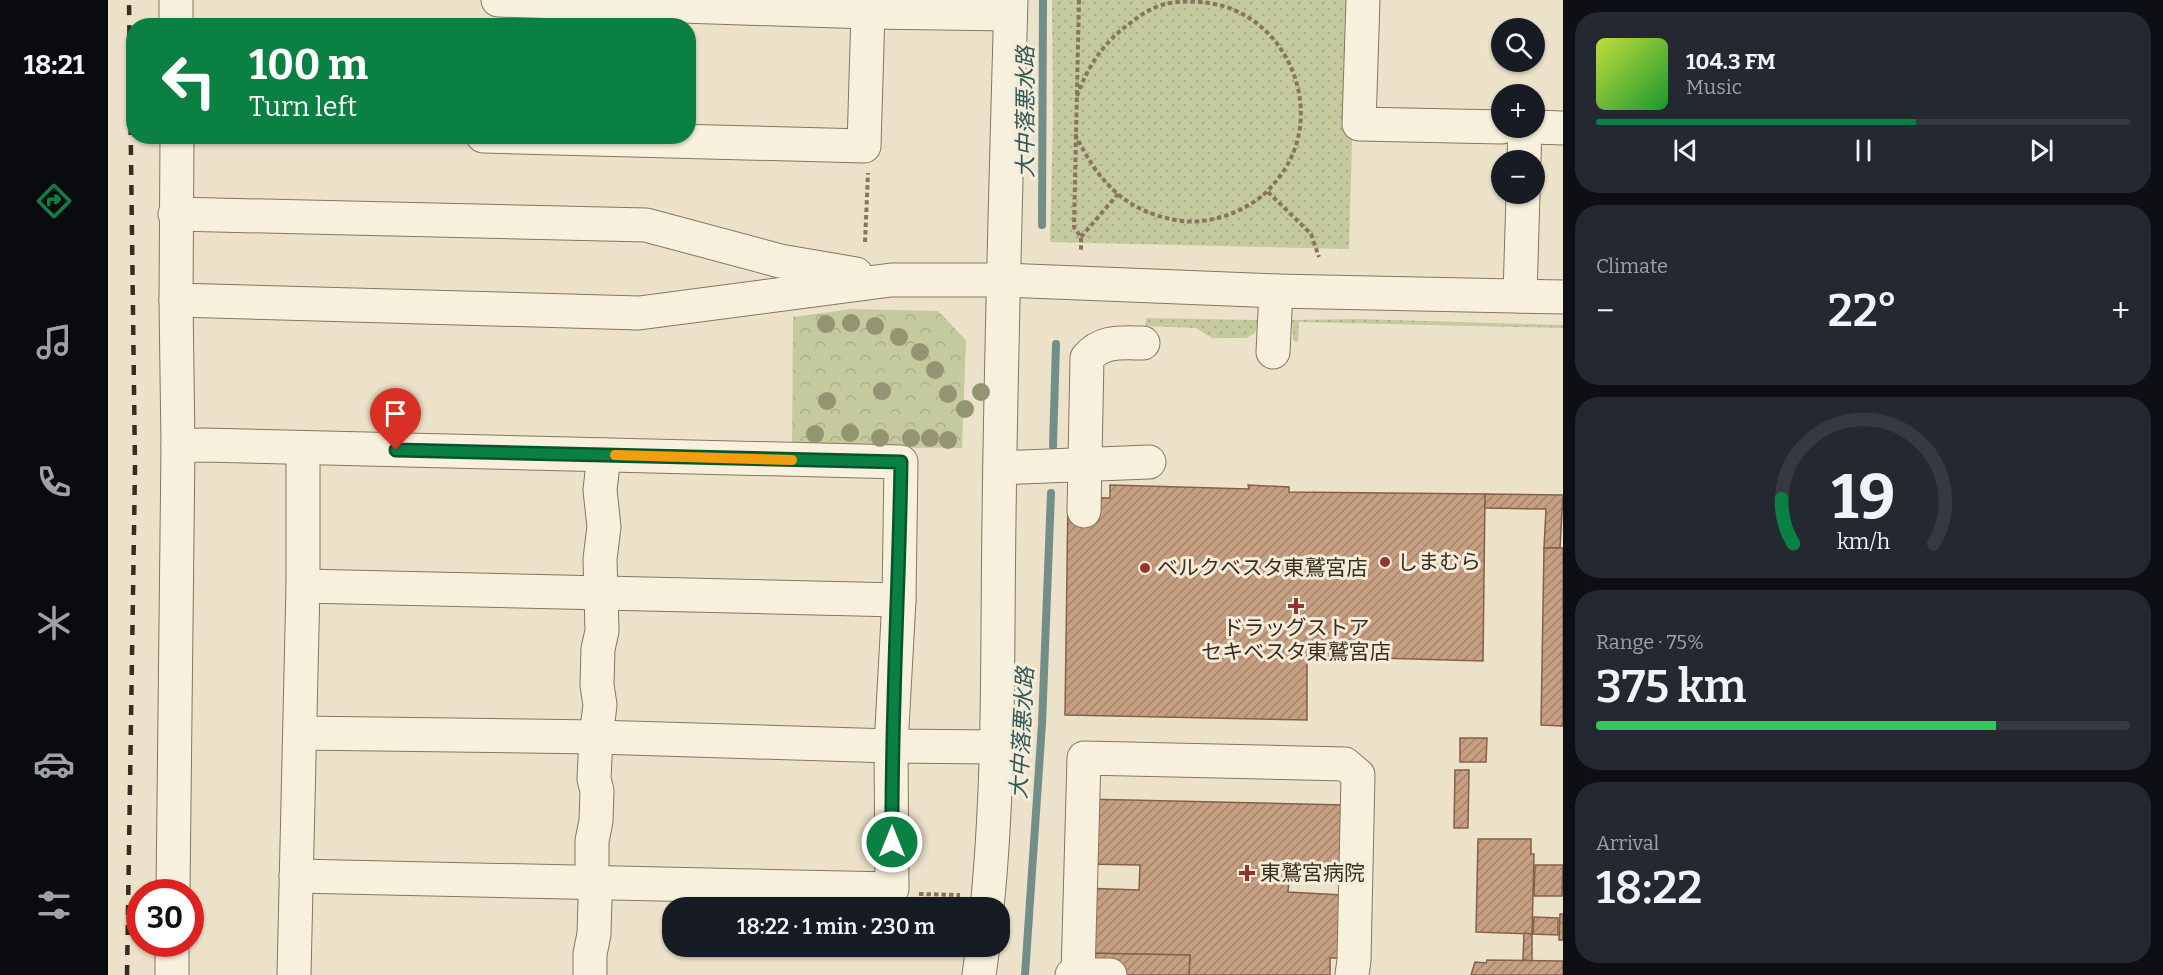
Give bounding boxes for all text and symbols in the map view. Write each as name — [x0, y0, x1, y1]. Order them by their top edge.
map controls — [1491, 18, 1545, 204]
button: search — [1491, 18, 1545, 72]
text: 100 m — [249, 40, 368, 90]
icon: left — [150, 42, 228, 120]
water label: 大中落悪水路 — [1012, 44, 1039, 178]
text: 104.3 FM — [1686, 48, 1776, 75]
text: 18:21 — [23, 49, 85, 81]
text: Music — [1686, 75, 1742, 99]
button: + — [1491, 84, 1545, 138]
text: Turn left — [249, 91, 357, 123]
icon: previous — [1669, 134, 1702, 167]
icon: pause — [1847, 134, 1880, 167]
icon: next — [2025, 134, 2058, 167]
button: − — [1491, 150, 1545, 204]
icon: directions — [33, 180, 75, 222]
text: Climate — [1596, 254, 1668, 278]
text: 22° — [1828, 284, 1898, 338]
text: − — [1596, 291, 1614, 331]
text: + — [2111, 291, 2130, 331]
icon: music — [33, 321, 75, 363]
pin — [370, 388, 421, 450]
icon: arrive — [379, 397, 412, 430]
icon: phone — [33, 461, 75, 503]
text: 19 — [1831, 461, 1895, 536]
text: km/h — [1836, 530, 1890, 556]
place label: しまむら — [1397, 549, 1481, 575]
place label: ベルクベスタ東鷲宮店 — [1157, 555, 1367, 581]
marker: しまむら — [1378, 555, 1392, 569]
marker: ベルクベスタ東鷲宮店 — [1138, 561, 1152, 575]
marker: ドラッグストア セキベスタ東鷲宮店 — [1289, 599, 1303, 613]
icon: climate — [33, 602, 75, 644]
place label: ドラッグストア セキベスタ東鷲宮店 — [1201, 615, 1391, 665]
text: Range · 75% — [1596, 630, 1704, 654]
text: 375 km — [1596, 660, 1746, 714]
water label: 大中落悪水路 — [1005, 664, 1039, 800]
icon: car — [33, 743, 75, 785]
position arrow — [860, 810, 924, 874]
text: Arrival — [1596, 831, 1659, 855]
place label: 東鷲宮病院 — [1260, 860, 1365, 886]
text: 18:22 — [1596, 861, 1702, 915]
marker: 東鷲宮病院 — [1238, 864, 1256, 882]
speed limit sign: 30 — [126, 879, 204, 957]
icon: filters — [33, 884, 75, 926]
text: 18:22 · 1 min · 230 m — [737, 913, 935, 940]

